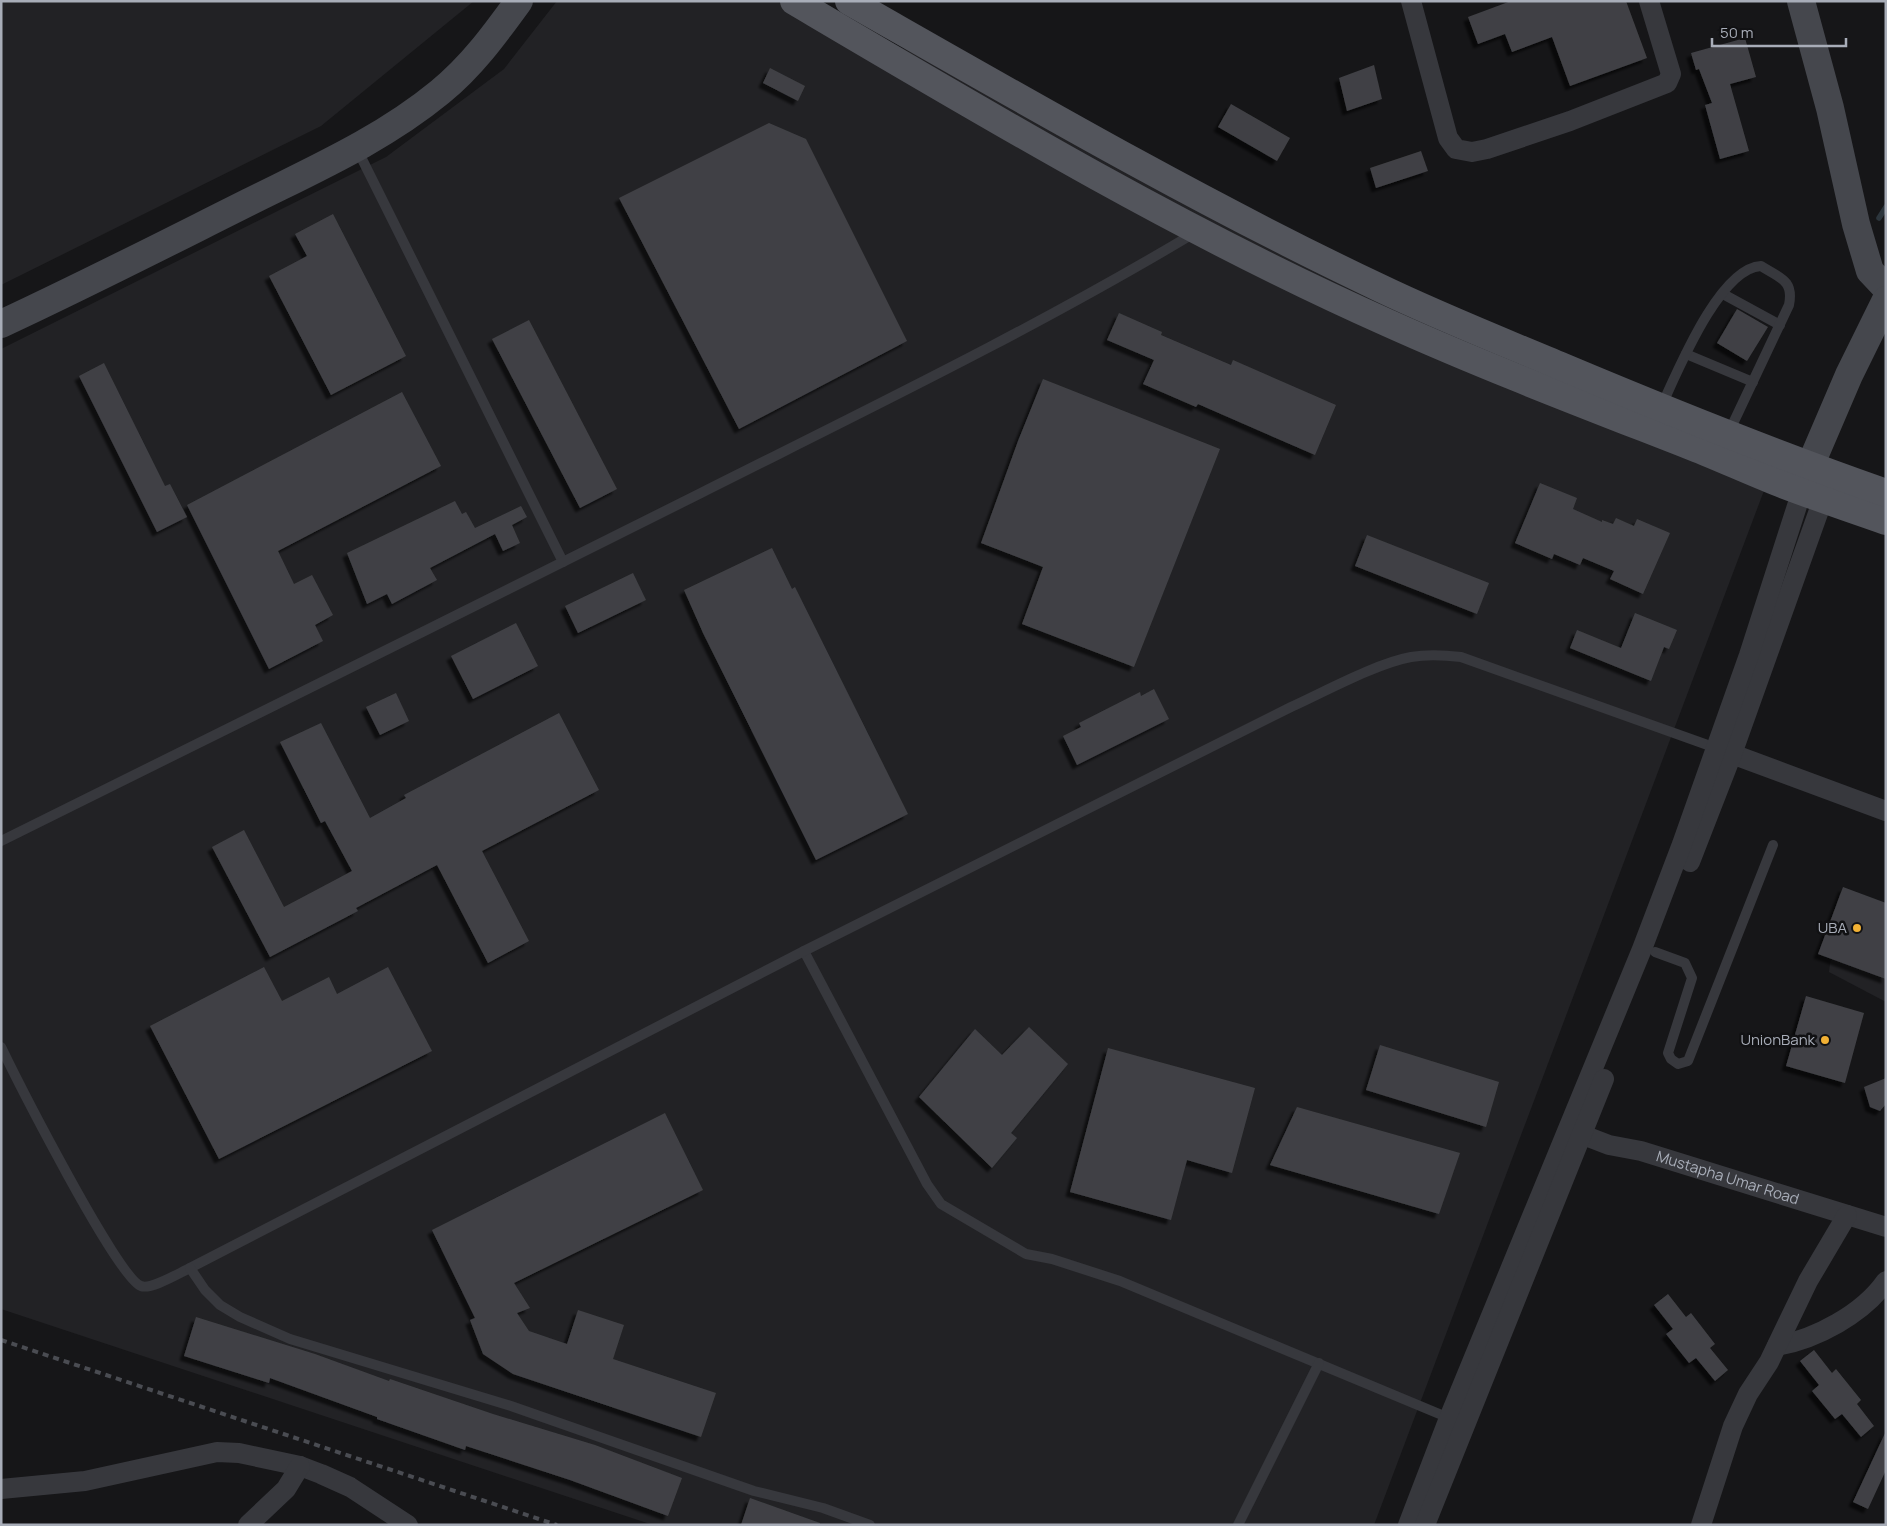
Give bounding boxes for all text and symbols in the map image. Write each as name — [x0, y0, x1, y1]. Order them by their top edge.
scale bar — [1712, 15, 1846, 47]
text: 50 m — [1720, 22, 1754, 43]
place label: UBA — [1818, 917, 1847, 938]
marker: UBA — [1851, 922, 1863, 934]
place label: UnionBank — [1740, 1029, 1816, 1050]
marker: UnionBank — [1819, 1034, 1831, 1046]
street label: Mustapha Umar Road — [1654, 1145, 1802, 1209]

